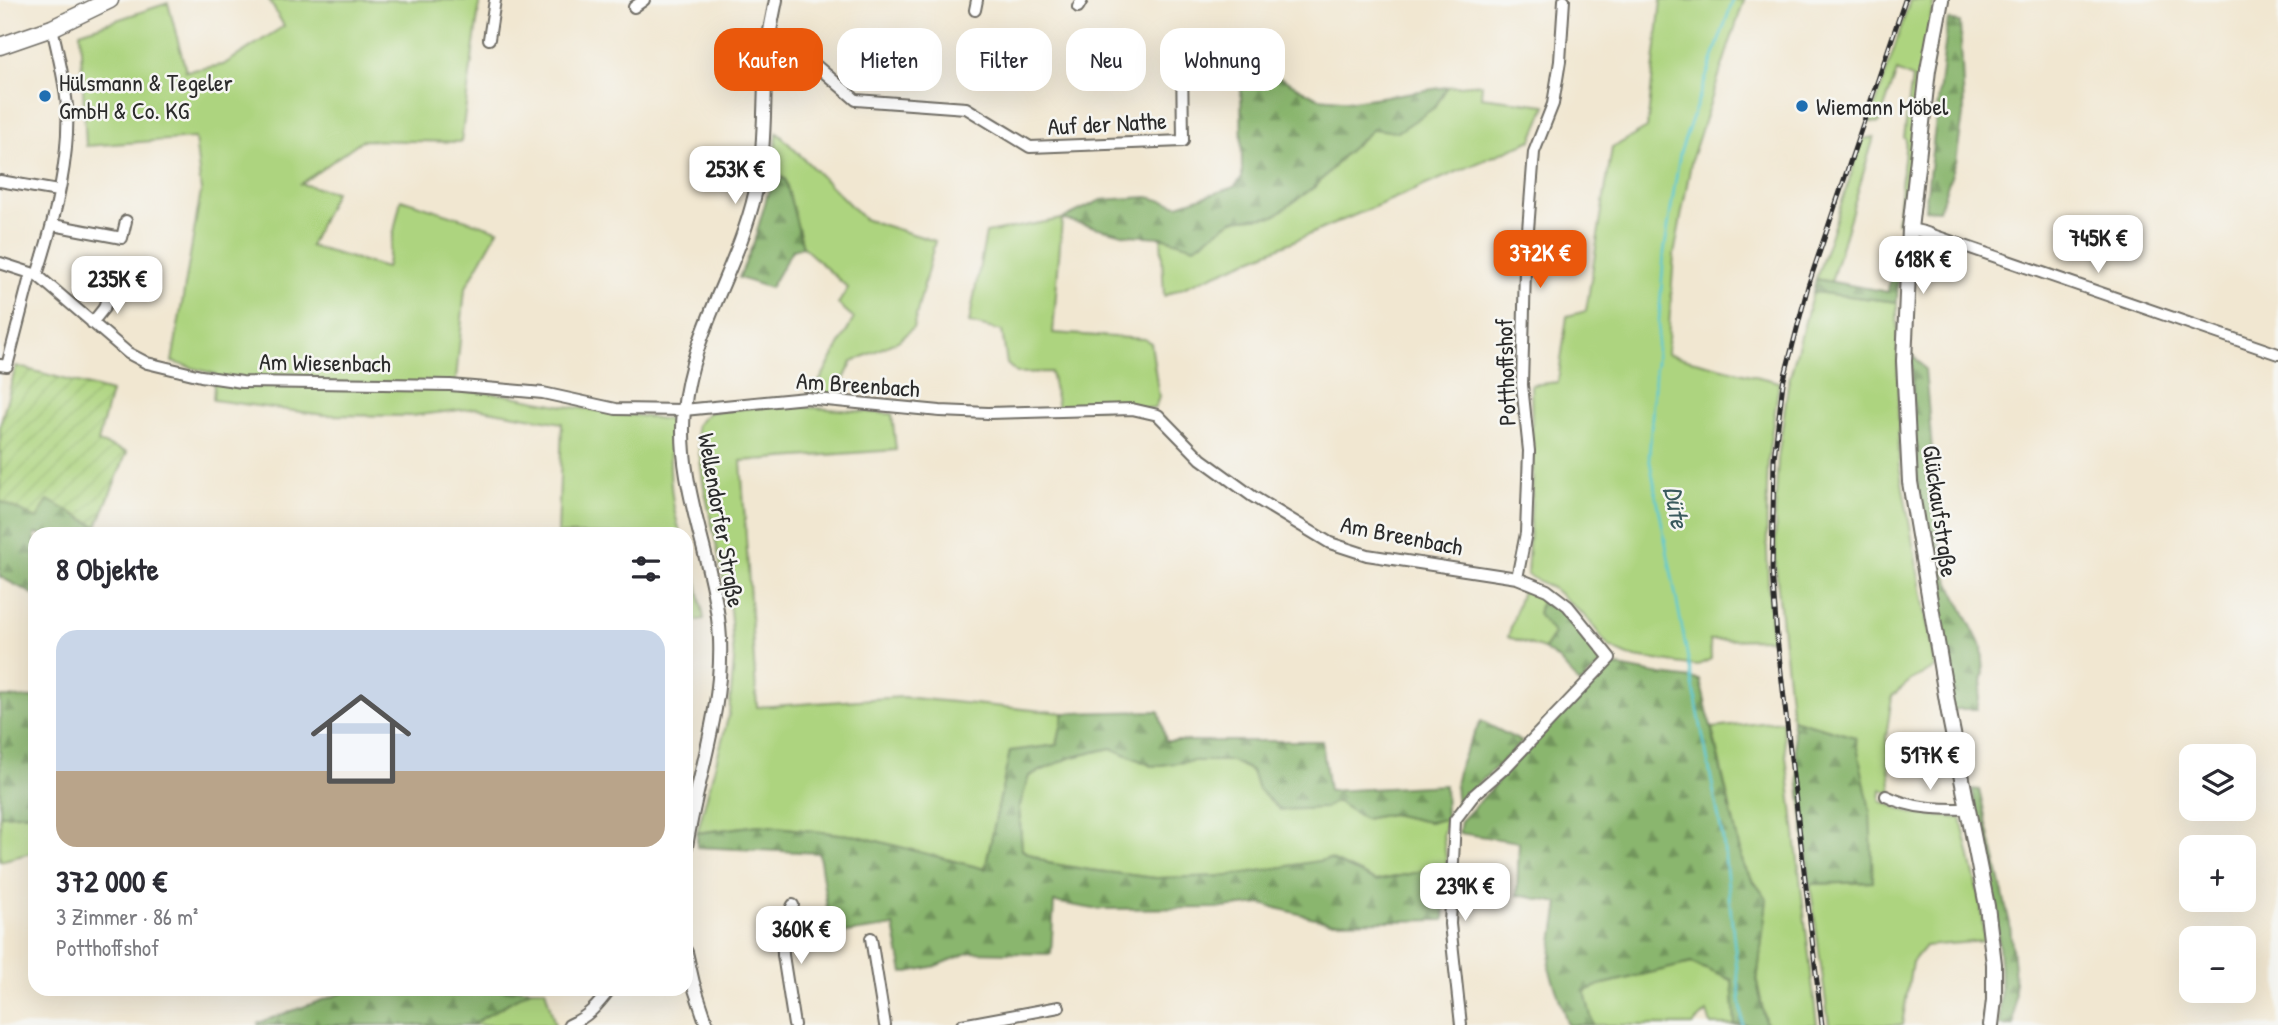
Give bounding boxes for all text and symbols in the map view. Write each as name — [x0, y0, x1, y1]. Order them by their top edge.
chip: Kaufen — [714, 28, 823, 91]
chip: Mieten — [837, 28, 942, 91]
chip: Filter — [956, 28, 1052, 91]
chip: Neu — [1066, 28, 1146, 91]
chip: Wohnung — [1160, 28, 1285, 91]
place label: Hülsmann & Tegeler GmbH & Co. KG — [59, 66, 233, 126]
marker: Hülsmann & Tegeler GmbH & Co. KG — [37, 88, 53, 104]
place label: Wiemann Möbel — [1816, 90, 1949, 122]
marker: Wiemann Möbel — [1794, 98, 1810, 114]
street label: Auf der Nathe — [1047, 104, 1168, 142]
pin: 253K € — [678, 146, 792, 206]
text: 253K € — [705, 153, 765, 184]
pin: 745K € — [2041, 216, 2155, 275]
text: 745K € — [2069, 222, 2127, 253]
pin: 372K € — [1483, 230, 1597, 290]
pin: 618K € — [1866, 236, 1980, 296]
text: 372K € — [1510, 237, 1570, 268]
text: 618K € — [1895, 243, 1951, 274]
pin: 235K € — [60, 256, 174, 316]
text: 235K € — [87, 263, 147, 294]
street label: Potthoffshof — [1487, 317, 1523, 426]
street label: Am Wiesenbach — [259, 345, 391, 379]
street label: Am Breenbach — [795, 364, 921, 404]
street label: Wellendorfer Straße — [691, 430, 753, 610]
street label: Glückaufstraße — [1916, 443, 1966, 579]
water label: Düte — [1656, 483, 1699, 533]
street label: Am Breenbach — [1338, 508, 1466, 562]
text: 8 Objekte — [56, 549, 159, 589]
icon: filters — [627, 550, 665, 588]
icon: home — [298, 676, 424, 802]
pin: 517K € — [1873, 732, 1987, 792]
text: 517K € — [1901, 739, 1959, 770]
map controls — [2179, 744, 2256, 1003]
button: layers — [2179, 744, 2256, 821]
button: + — [2179, 835, 2256, 912]
text: 372 000 € — [56, 861, 167, 901]
pin: 239K € — [1408, 864, 1522, 923]
text: 239K € — [1436, 870, 1494, 901]
text: 3 Zimmer · 86 m² — [56, 901, 198, 932]
pin: 360K € — [744, 906, 858, 966]
text: 360K € — [772, 913, 830, 944]
button: − — [2179, 926, 2256, 1003]
text: Potthoffshof — [56, 932, 159, 963]

